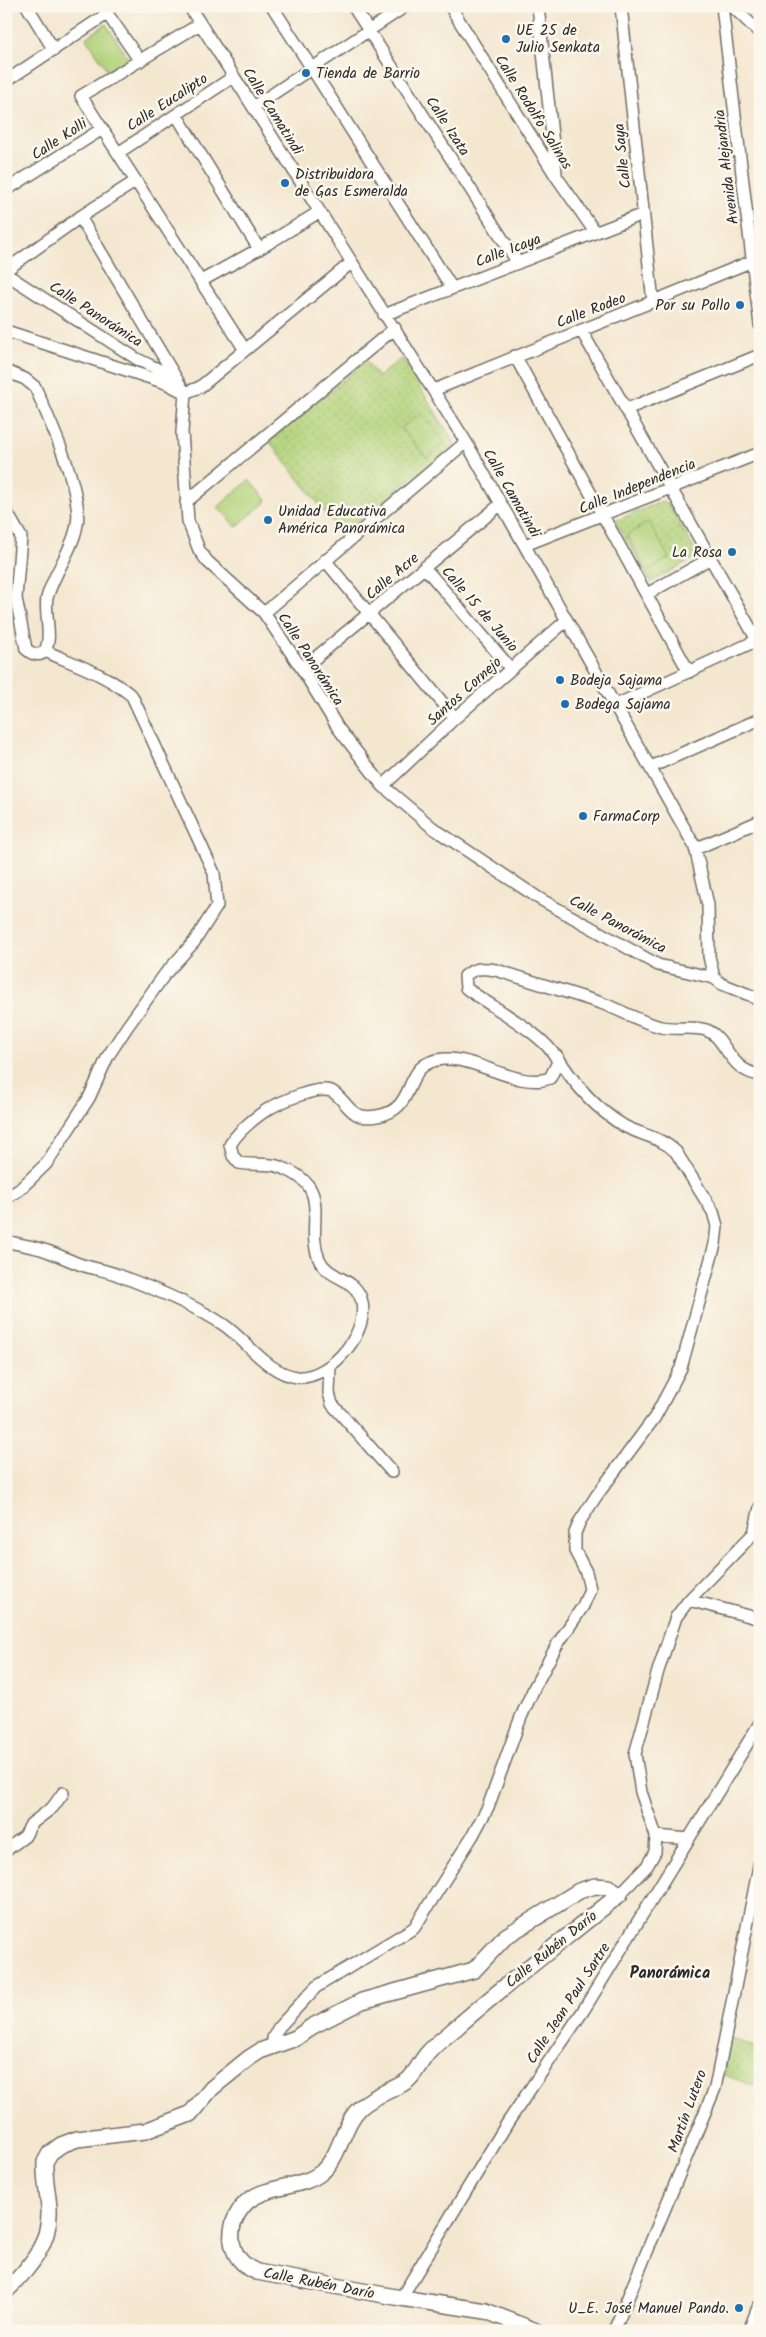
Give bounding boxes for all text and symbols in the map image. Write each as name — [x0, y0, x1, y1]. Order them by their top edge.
place label: UE 25 de Julio Senkata — [516, 19, 600, 60]
marker: UE 25 de Julio Senkata — [500, 33, 512, 45]
street label: Calle Rodolfo Salinas — [488, 50, 579, 175]
place label: Tienda de Barrio — [316, 62, 420, 86]
street label: Calle Camatindi — [236, 63, 309, 161]
street label: Calle Eucalipto — [122, 67, 213, 138]
marker: Tienda de Barrio — [300, 67, 312, 79]
street label: Calle Izata — [419, 92, 476, 161]
street label: Avenida Alejandria — [708, 108, 746, 226]
street label: Calle Kolli — [27, 112, 94, 167]
street label: Calle Saya — [608, 122, 638, 190]
place label: Distribuidora de Gas Esmeralda — [295, 163, 408, 204]
marker: Distribuidora de Gas Esmeralda — [279, 177, 291, 189]
street label: Calle Icaya — [472, 227, 545, 274]
street label: Calle Panorámica — [44, 276, 147, 354]
street label: Calle Rodeo — [553, 287, 630, 335]
place label: Por su Pollo — [655, 294, 730, 318]
marker: Por su Pollo — [734, 299, 746, 311]
street label: Calle Camatindi — [476, 444, 547, 544]
street label: Calle Independencia — [575, 452, 700, 521]
place label: Unidad Educativa América Panorámica — [278, 500, 405, 541]
marker: Unidad Educativa América Panorámica — [262, 514, 274, 526]
place label: La Rosa — [672, 541, 722, 565]
marker: La Rosa — [726, 546, 738, 558]
street label: Calle Acre — [361, 547, 425, 606]
street label: Calle 15 de Junio — [435, 561, 524, 658]
street label: Calle Panorámica — [271, 608, 349, 711]
street label: Santos Cornejo — [422, 651, 508, 732]
place label: Bodeja Sajama — [570, 669, 662, 693]
marker: Bodeja Sajama — [554, 674, 566, 686]
place label: Bodega Sajama — [575, 693, 671, 717]
marker: Bodega Sajama — [559, 698, 571, 710]
place label: FarmaCorp — [593, 805, 660, 829]
marker: FarmaCorp — [577, 810, 589, 822]
street label: Calle Panorámica — [564, 889, 671, 961]
street label: Calle Rubén Darío — [500, 1905, 603, 1995]
street label: Calle Jean Paul Sartre — [521, 1938, 617, 2069]
district label: Panorámica — [630, 1961, 710, 1986]
street label: Martín Lutero — [662, 2066, 714, 2156]
street label: Calle Rubén Darío — [261, 2261, 377, 2307]
place label: U_E. José Manuel Pando. — [568, 2297, 729, 2321]
marker: U_E. José Manuel Pando. — [733, 2302, 745, 2314]

